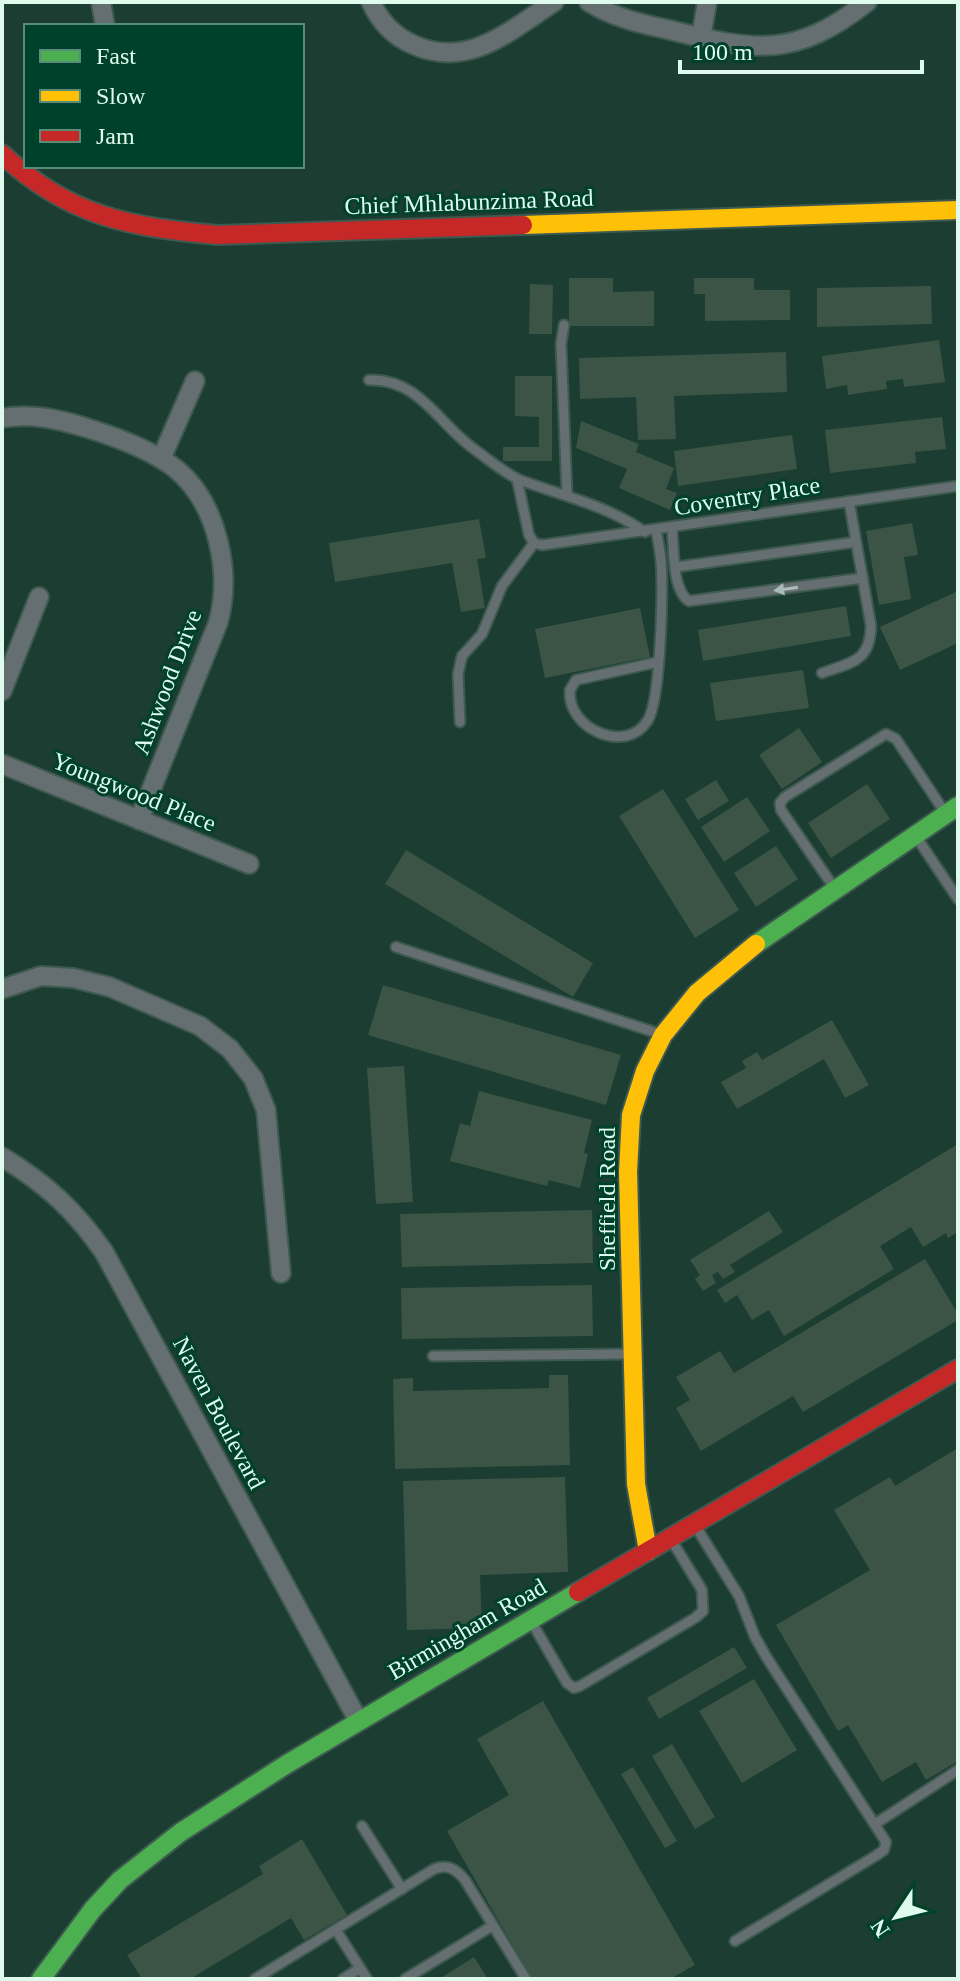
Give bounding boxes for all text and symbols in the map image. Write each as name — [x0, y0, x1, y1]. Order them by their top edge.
legend — [24, 24, 304, 168]
scale bar — [680, 24, 922, 74]
text: 100 m — [692, 39, 753, 65]
text: Fast — [96, 43, 136, 69]
text: Slow — [96, 83, 146, 109]
text: Jam — [96, 123, 135, 149]
street label: Chief Mhlabunzima Road — [344, 185, 594, 219]
street label: Coventry Place — [672, 472, 822, 520]
one-way arrow — [773, 583, 798, 596]
street label: Ashwood Drive — [128, 606, 206, 758]
street label: Youngwood Place — [48, 747, 220, 837]
street label: Sheffield Road — [594, 1127, 620, 1271]
street label: Naven Boulevard — [168, 1332, 270, 1494]
street label: Birmingham Road — [383, 1573, 551, 1685]
north arrow — [856, 1877, 936, 1957]
text: N — [865, 1914, 895, 1942]

